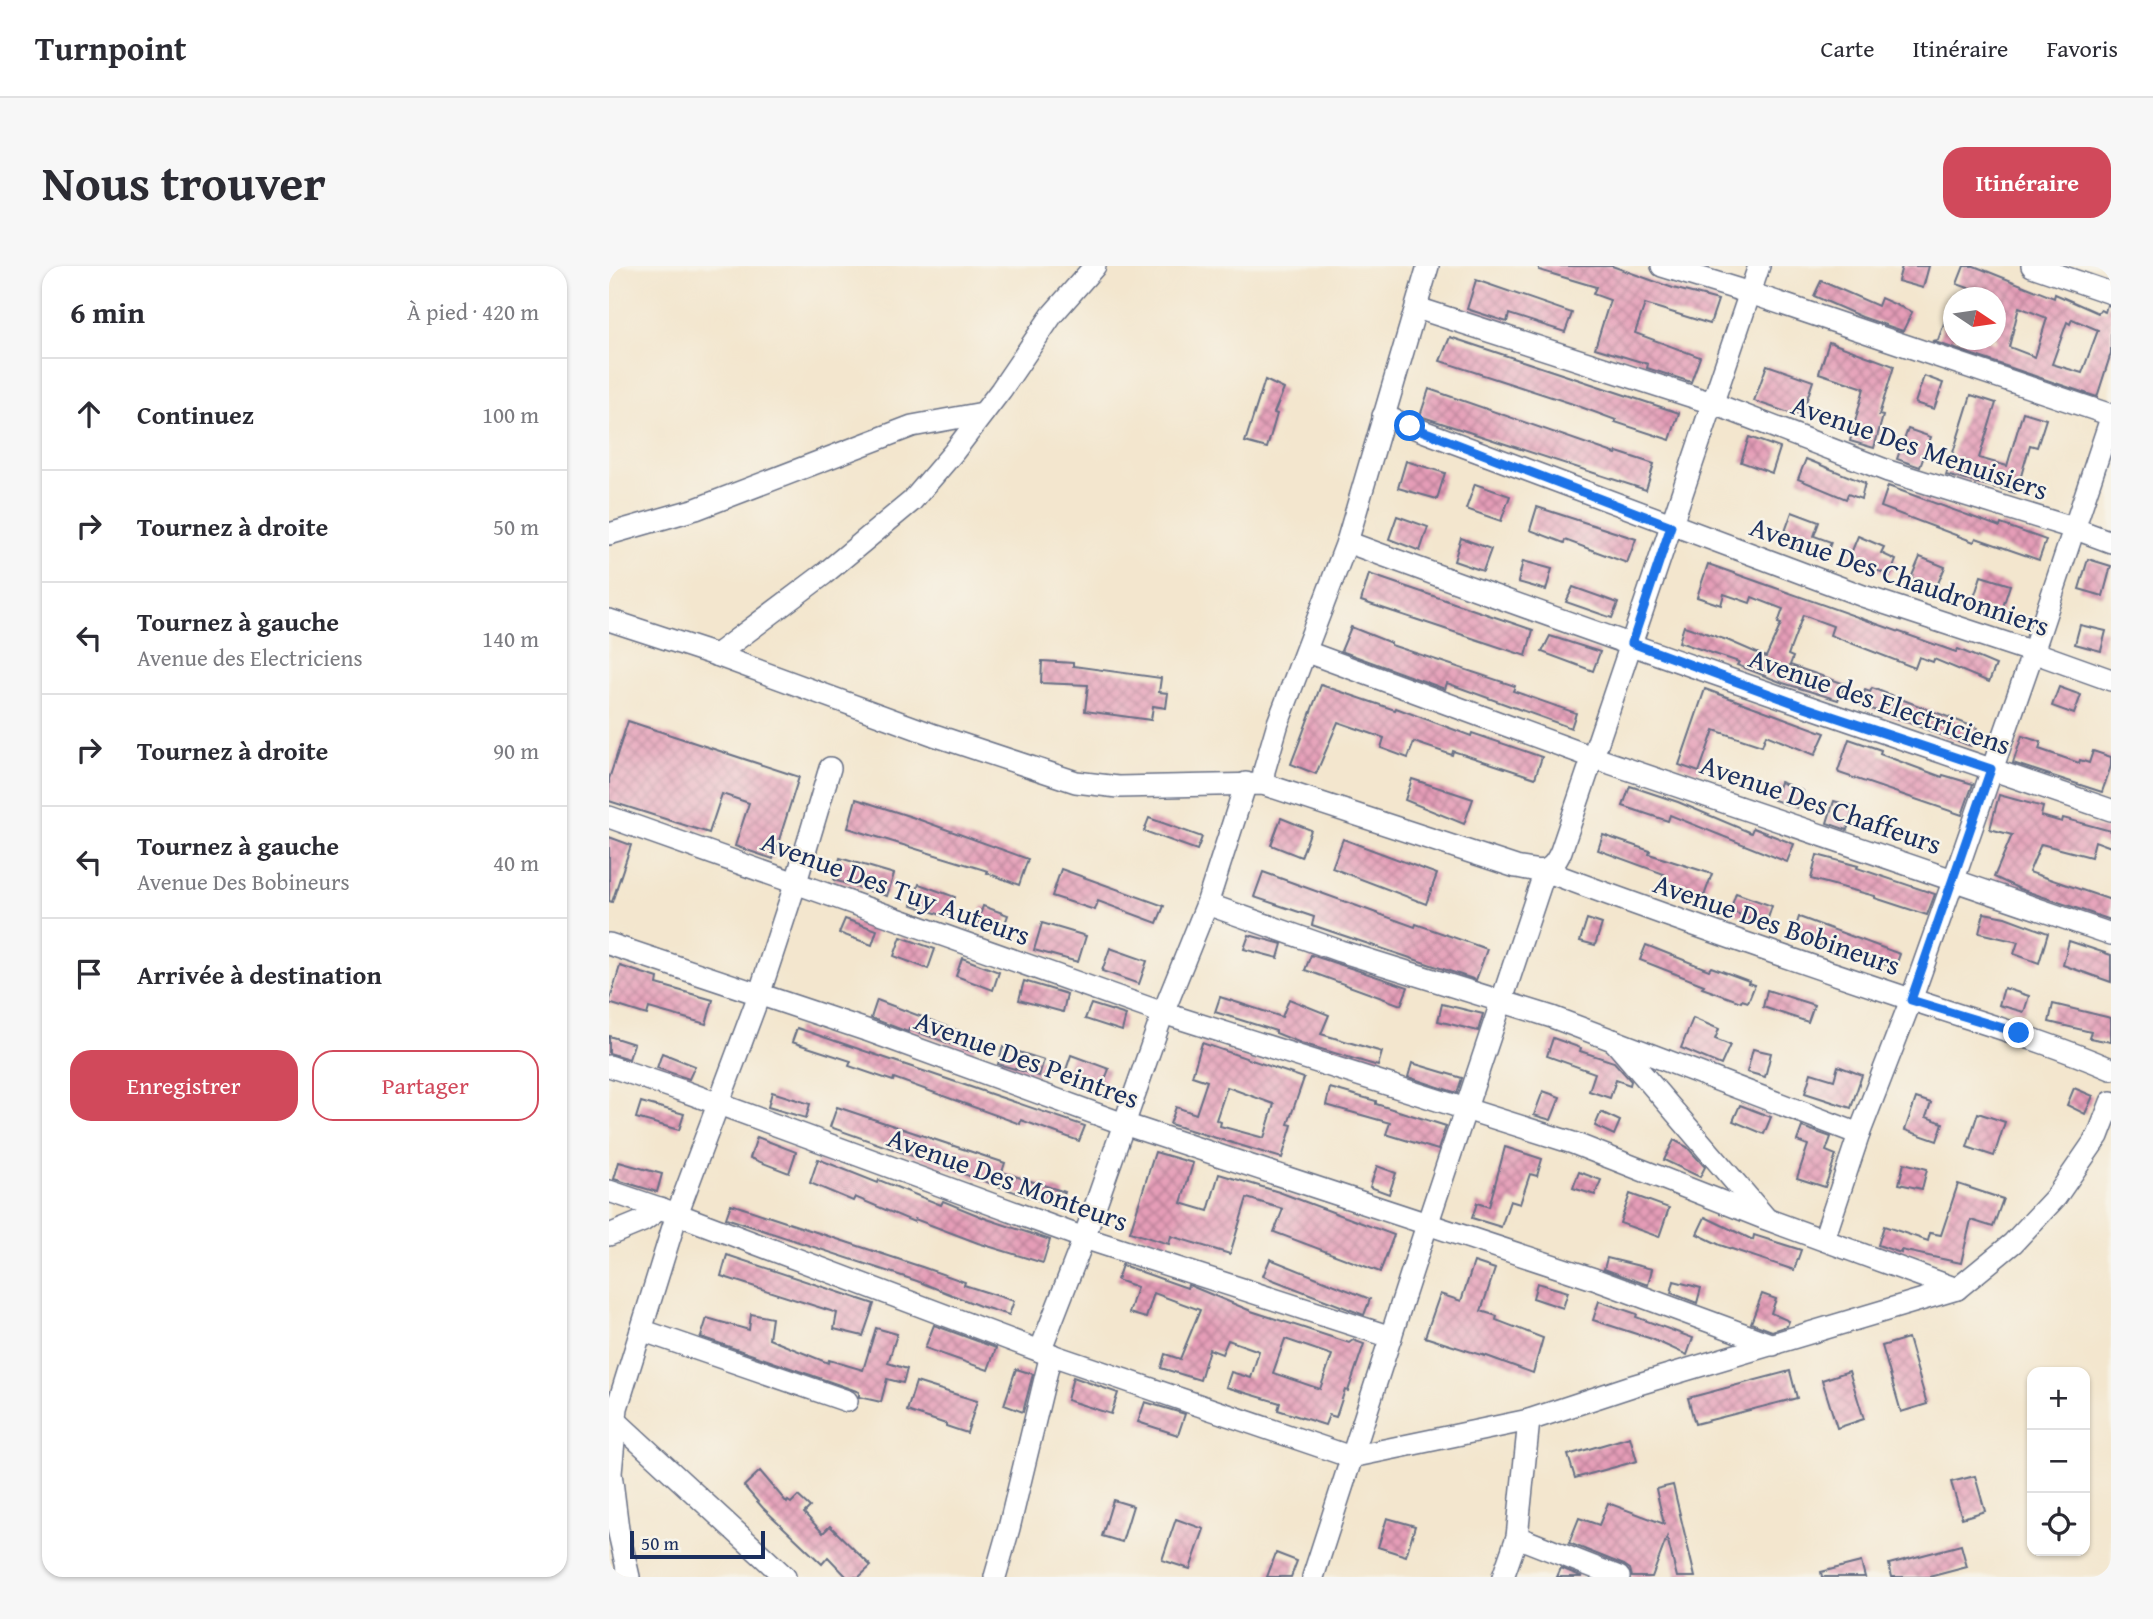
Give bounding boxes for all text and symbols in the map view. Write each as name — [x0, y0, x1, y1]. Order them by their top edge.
text: Turnpoint — [35, 24, 187, 72]
text: Carte — [1821, 31, 1875, 66]
text: Itinéraire — [1913, 31, 2008, 66]
text: Favoris — [2046, 31, 2118, 66]
text: Nous trouver — [42, 146, 326, 218]
button: Itinéraire — [1943, 147, 2111, 218]
north arrow — [1943, 287, 2006, 350]
text: 6 min — [70, 290, 145, 334]
text: À pied · 420 m — [407, 295, 539, 328]
street label: Avenue Des Menuisiers — [1786, 383, 2054, 510]
icon: ahead — [70, 395, 108, 433]
text: Continuez — [137, 395, 254, 434]
text: 100 m — [482, 398, 539, 431]
route start — [1394, 410, 1425, 441]
street label: Avenue Des Chaudronniers — [1745, 505, 2055, 646]
icon: right — [70, 507, 108, 545]
text: Tournez à droite — [137, 507, 328, 546]
text: 50 m — [493, 510, 539, 543]
text: Tournez à gauche — [137, 602, 339, 641]
icon: left — [70, 619, 108, 657]
text: 140 m — [482, 622, 539, 655]
street label: Avenue des Electriciens — [1744, 636, 2017, 765]
text: Avenue des Electriciens — [137, 641, 363, 674]
icon: right — [70, 731, 108, 769]
text: Tournez à droite — [137, 731, 328, 770]
text: 90 m — [493, 734, 539, 767]
street label: Avenue Des Chaffeurs — [1695, 743, 1947, 864]
street label: Avenue Des Tuy Auteurs — [756, 820, 1036, 955]
text: Tournez à gauche — [137, 826, 339, 865]
icon: left — [70, 843, 108, 881]
text: 40 m — [493, 846, 539, 879]
street label: Avenue Des Bobineurs — [1648, 862, 1906, 985]
text: Avenue Des Bobineurs — [137, 865, 350, 898]
icon: arrive — [70, 955, 108, 993]
text: Arrivée à destination — [137, 955, 382, 994]
street label: Avenue Des Peintres — [909, 999, 1145, 1118]
route end — [2003, 1017, 2034, 1048]
button: Enregistrer — [70, 1050, 298, 1121]
button: Partager — [312, 1050, 539, 1121]
street label: Avenue Des Monteurs — [882, 1116, 1134, 1241]
map controls — [2027, 1367, 2090, 1556]
button: + — [2027, 1367, 2090, 1430]
button: − — [2027, 1430, 2090, 1493]
button: locate — [2027, 1493, 2090, 1556]
scale bar — [630, 1528, 765, 1560]
text: 50 m — [641, 1529, 679, 1557]

